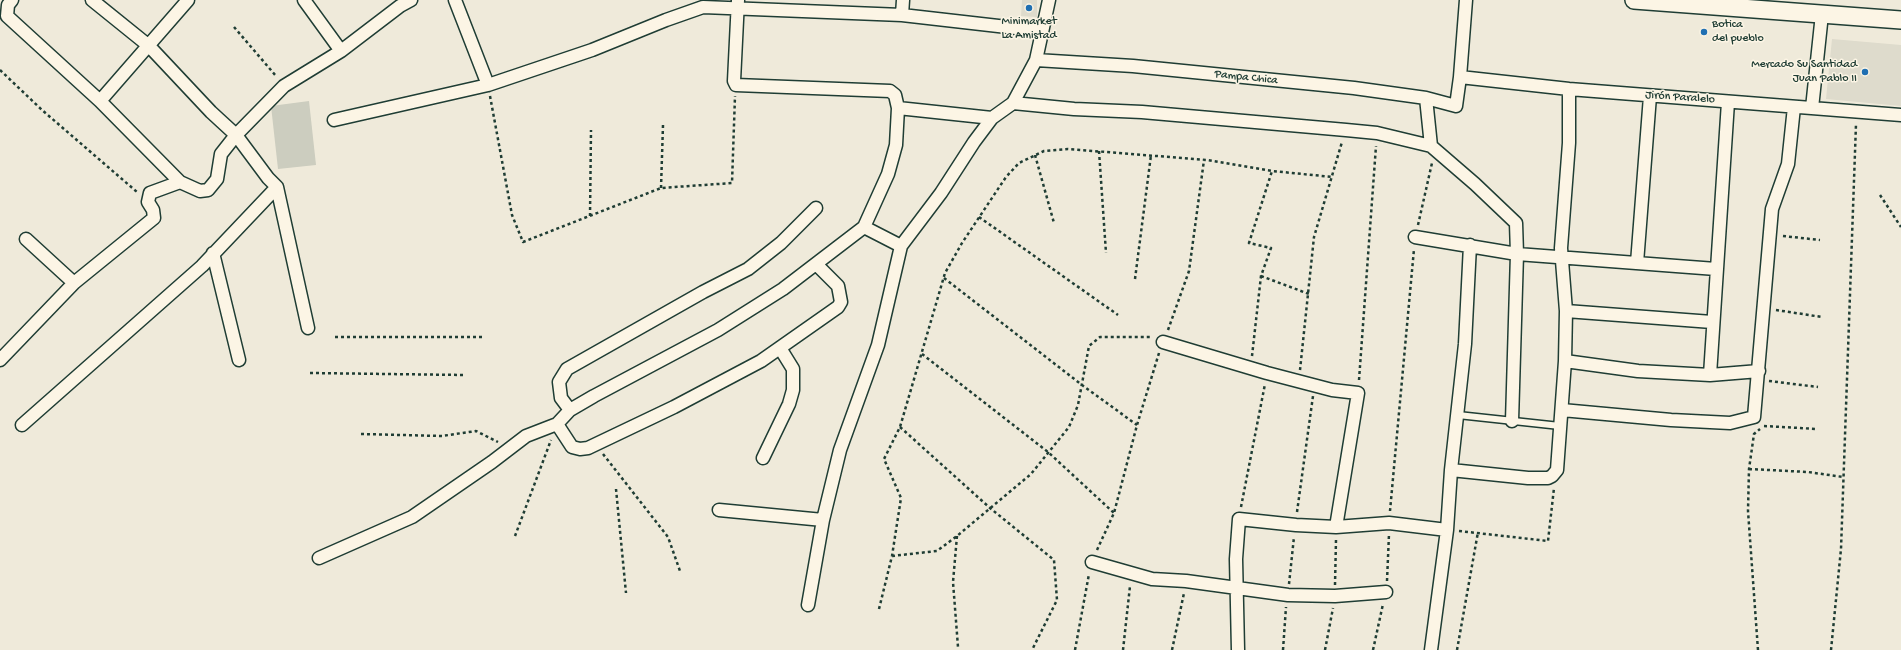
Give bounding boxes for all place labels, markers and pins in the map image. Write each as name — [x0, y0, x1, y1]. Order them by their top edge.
marker: Minimarket La Amistad — [1024, 3, 1034, 13]
place label: Minimarket La Amistad — [1001, 15, 1057, 43]
place label: Botica del pueblo — [1712, 18, 1764, 46]
marker: Botica del pueblo — [1699, 27, 1709, 37]
place label: Mercado Su Santidad Juan Pablo II — [1751, 58, 1857, 86]
marker: Mercado Su Santidad Juan Pablo II — [1860, 67, 1870, 77]

